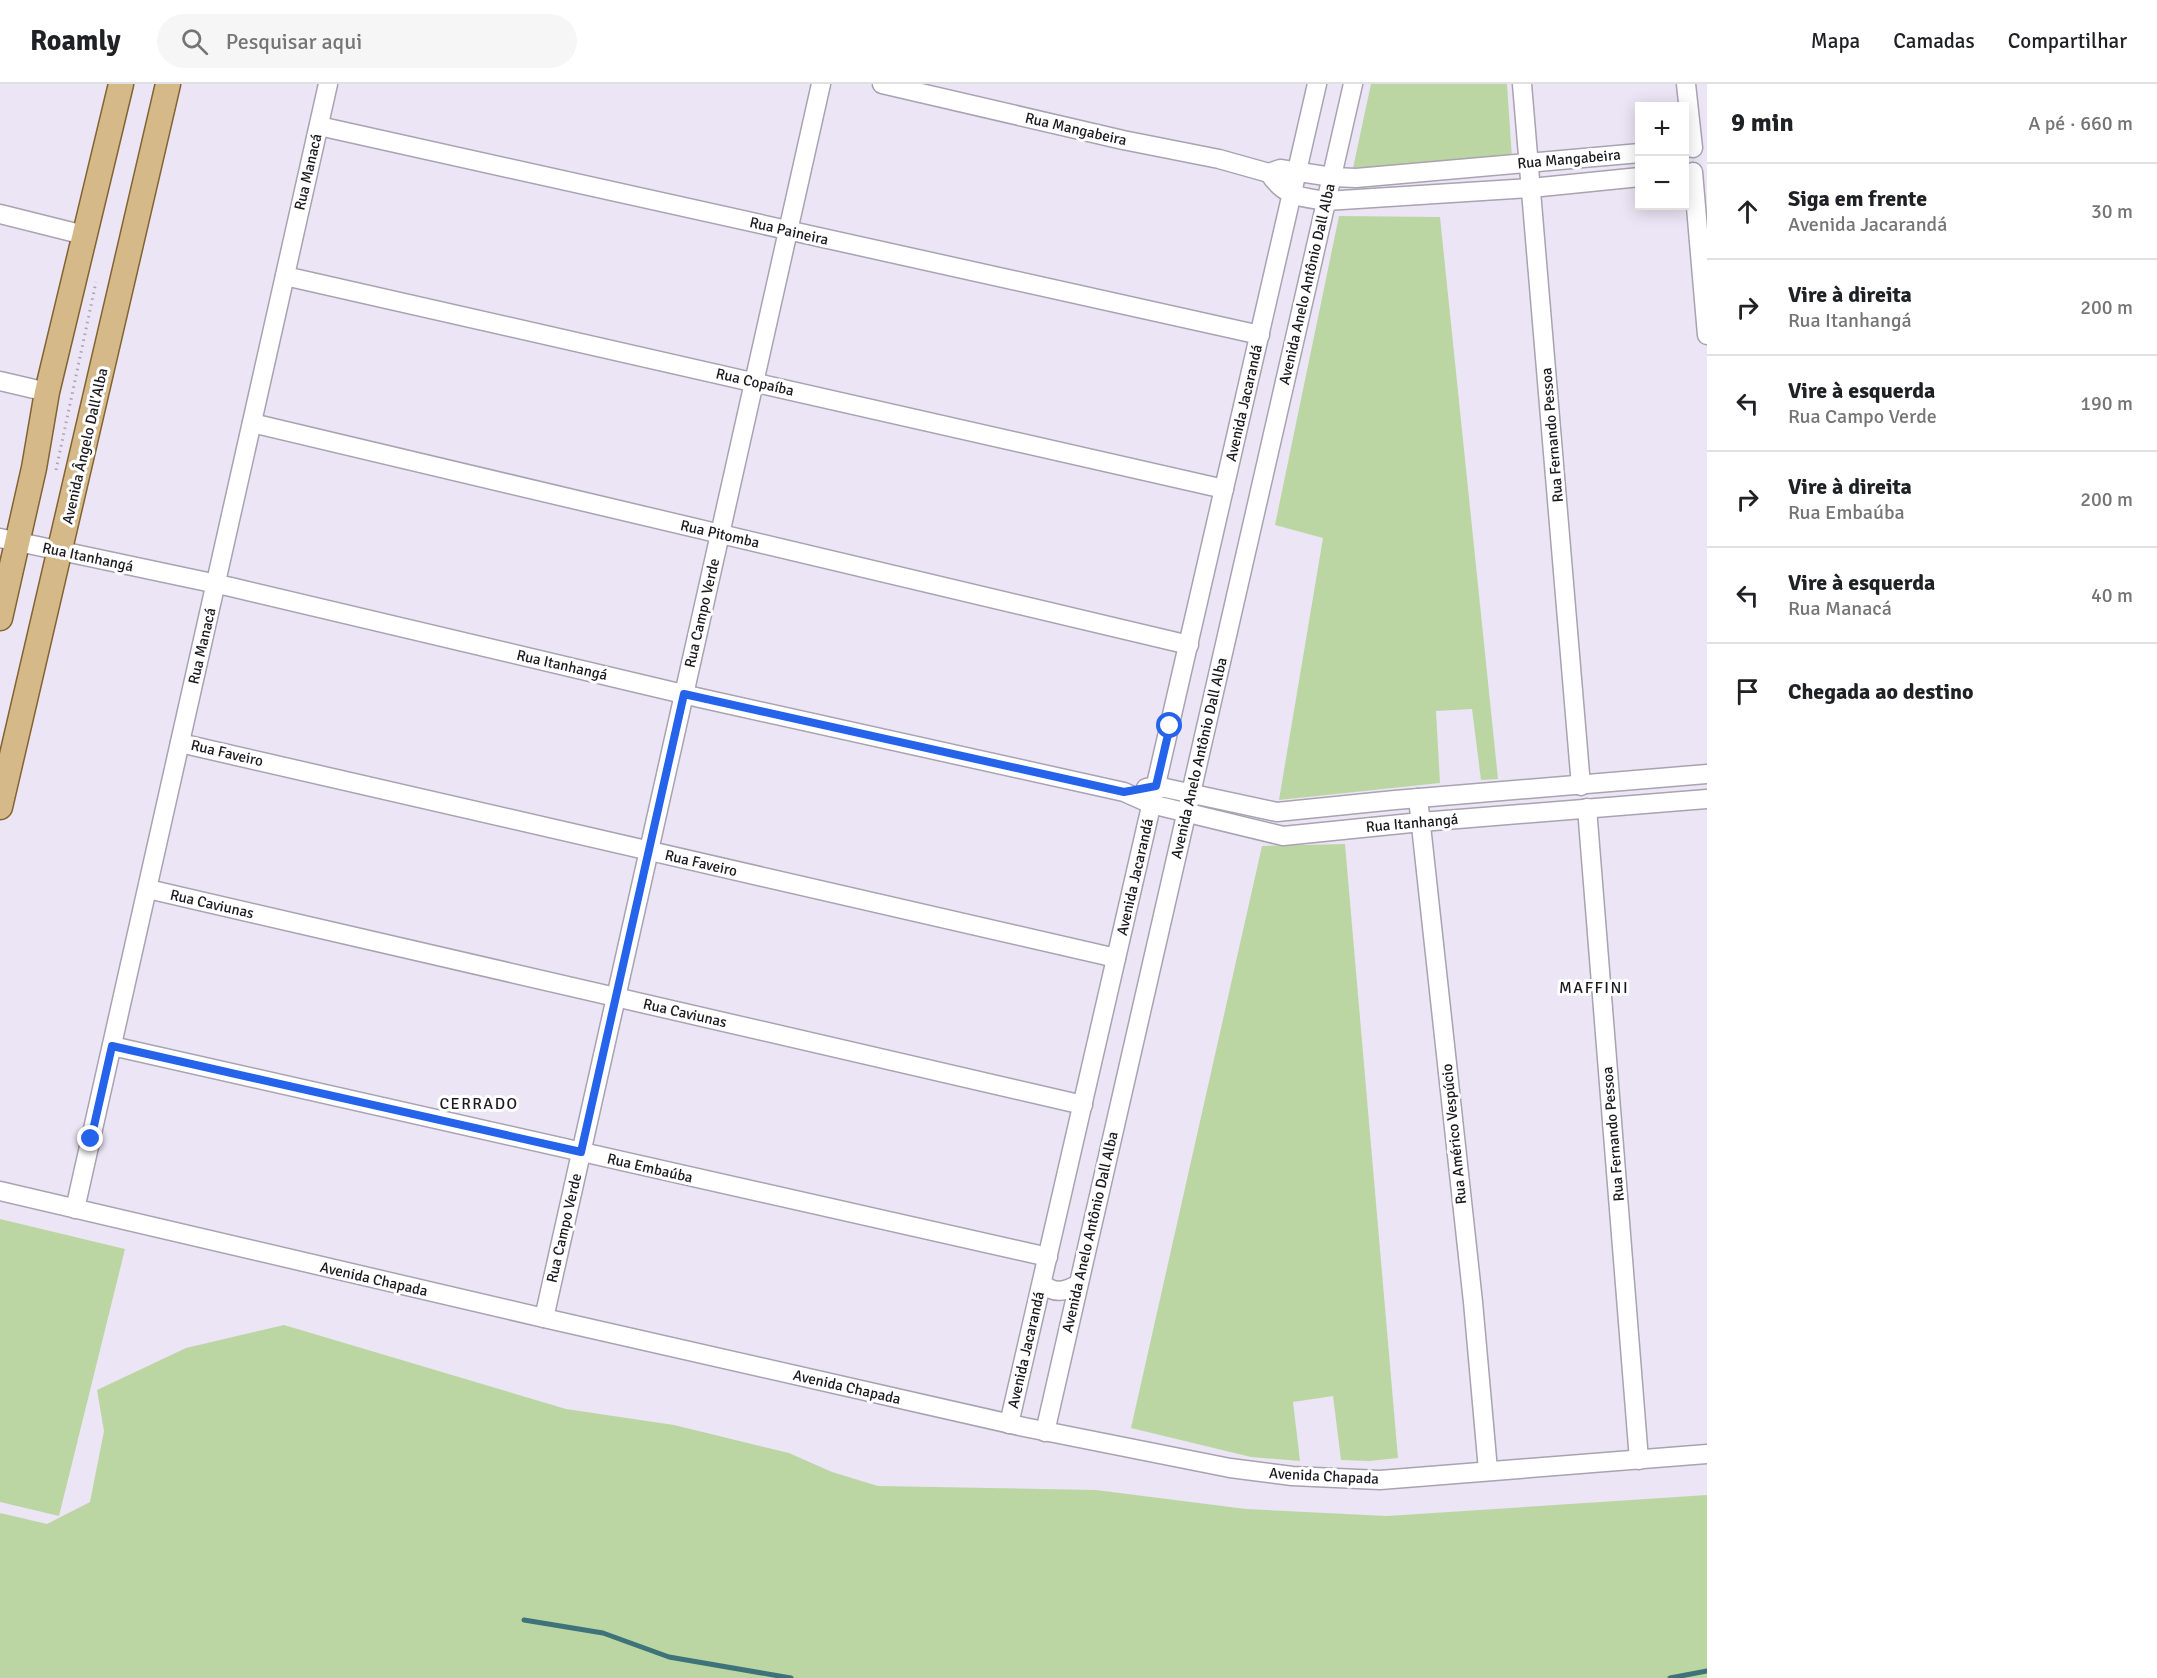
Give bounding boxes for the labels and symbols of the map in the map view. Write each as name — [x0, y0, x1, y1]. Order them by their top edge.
street label: Rua Mangabeira — [1023, 109, 1129, 149]
street label: Rua Manacá — [290, 132, 326, 212]
street label: Rua Mangabeira — [1517, 146, 1621, 172]
street label: Avenida Anelo Antônio Dall Alba — [1275, 182, 1339, 386]
street label: Rua Paineira — [748, 213, 830, 249]
street label: Avenida Jacarandá — [1222, 343, 1266, 463]
street label: Rua Copaíba — [714, 364, 796, 400]
street label: Avenida Ângelo Dall'Alba — [58, 366, 112, 526]
street label: Rua Fernando Pessoa — [1537, 367, 1567, 503]
street label: Rua Pitomba — [679, 516, 761, 552]
street label: Rua Itanhangá — [41, 539, 135, 575]
street label: Rua Campo Verde — [681, 557, 723, 669]
street label: Rua Manacá — [184, 606, 220, 686]
street label: Rua Itanhangá — [515, 646, 609, 684]
street label: Avenida Anelo Antônio Dall Alba — [1167, 656, 1231, 860]
route start — [1156, 712, 1182, 738]
street label: Rua Faveiro — [189, 736, 265, 770]
street label: Rua Itanhangá — [1365, 810, 1459, 836]
street label: Avenida Jacarandá — [1113, 817, 1157, 937]
street label: Rua Faveiro — [663, 846, 739, 880]
street label: Rua Caviunas — [168, 886, 256, 922]
district label: MAFFINI — [1559, 978, 1629, 998]
street label: Rua Caviunas — [641, 995, 729, 1031]
street label: Rua Américo Vespúcio — [1438, 1063, 1470, 1205]
street label: Rua Fernando Pessoa — [1598, 1066, 1628, 1202]
district label: CERRADO — [439, 1094, 519, 1114]
route end — [77, 1125, 103, 1151]
street label: Avenida Anelo Antônio Dall Alba — [1058, 1130, 1122, 1334]
street label: Rua Embaúba — [605, 1149, 695, 1187]
street label: Rua Campo Verde — [543, 1172, 585, 1284]
street label: Avenida Chapada — [318, 1258, 430, 1300]
street label: Avenida Jacarandá — [1004, 1290, 1048, 1410]
street label: Avenida Chapada — [791, 1366, 903, 1408]
street label: Avenida Chapada — [1269, 1464, 1379, 1488]

